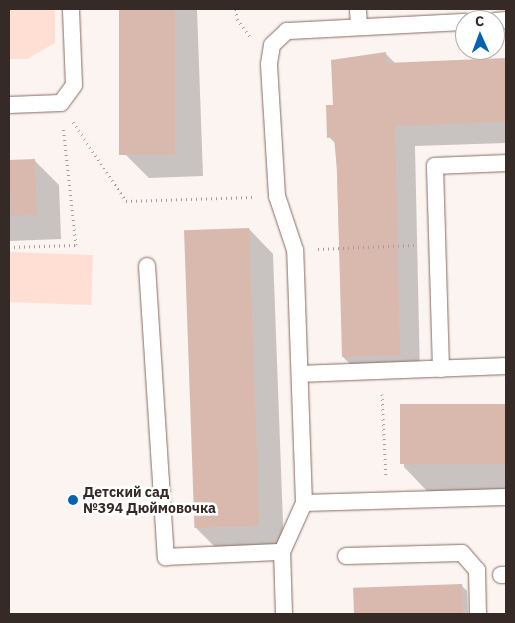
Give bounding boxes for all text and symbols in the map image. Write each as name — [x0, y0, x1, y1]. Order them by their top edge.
north arrow — [455, 10, 505, 60]
text: С — [475, 12, 484, 30]
place label: Детский сад №394 Дюймовочка — [83, 484, 216, 516]
marker: Детский сад №394 Дюймовочка — [67, 494, 79, 506]

